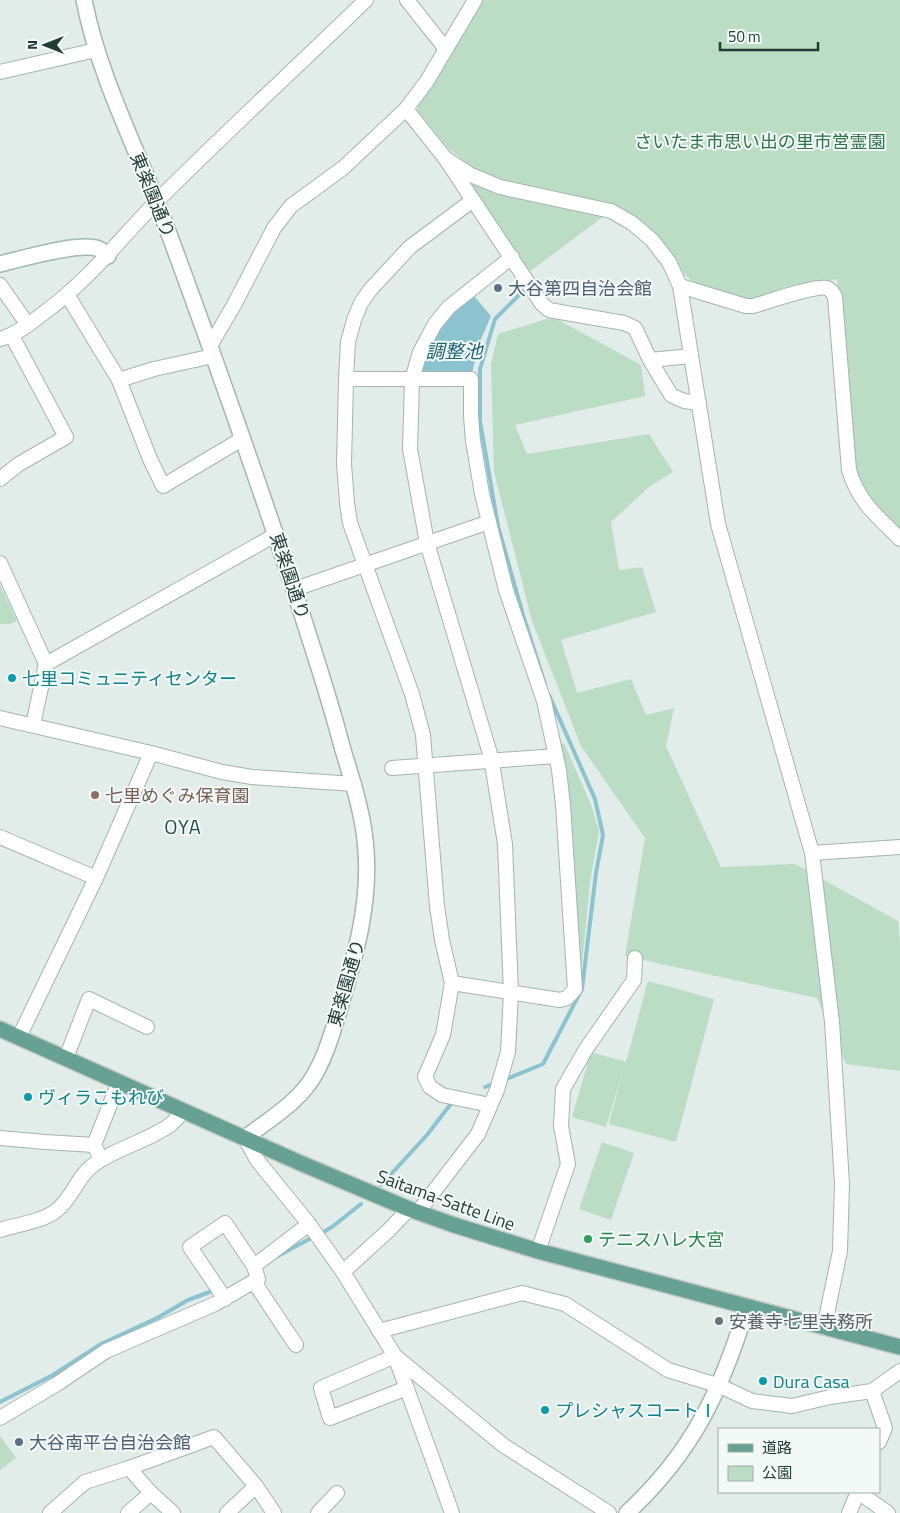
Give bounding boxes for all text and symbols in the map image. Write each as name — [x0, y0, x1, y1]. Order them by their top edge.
north arrow — [20, 20, 70, 70]
scale bar — [720, 20, 818, 52]
text: 50 m — [728, 25, 761, 48]
text: N — [21, 40, 42, 50]
park label: さいたま市思い出の里市営霊園 — [634, 128, 886, 155]
street label: 東楽園通り — [124, 148, 182, 242]
place label: 大谷第四自治会館 — [508, 275, 652, 302]
marker: 大谷第四自治会館 — [492, 282, 504, 294]
water label: 調整池 — [425, 336, 484, 365]
street label: 東楽園通り — [263, 529, 317, 623]
place label: 七里コミュニティセンター — [22, 665, 237, 692]
marker: 七里コミュニティセンター — [6, 672, 18, 684]
place label: 七里めぐみ保育園 — [105, 782, 250, 809]
marker: 七里めぐみ保育園 — [89, 789, 101, 801]
district label: OYA — [164, 811, 202, 842]
street label: 東楽園通り — [321, 936, 371, 1030]
place label: ヴィラこもれび — [38, 1084, 164, 1111]
marker: ヴィラこもれび — [22, 1091, 34, 1103]
street label: Saitama-Satte Line — [373, 1162, 519, 1238]
place label: テニスハレ大宮 — [598, 1226, 724, 1253]
marker: テニスハレ大宮 — [582, 1233, 594, 1245]
place label: 安養寺七里寺務所 — [729, 1308, 873, 1335]
marker: 安養寺七里寺務所 — [713, 1315, 725, 1327]
place label: Dura Casa — [773, 1368, 850, 1395]
marker: Dura Casa — [757, 1375, 769, 1387]
place label: プレシャスコートⅠ — [555, 1397, 717, 1424]
marker: プレシャスコートⅠ — [539, 1404, 551, 1416]
legend — [718, 1428, 880, 1493]
place label: 大谷南平台自治会館 — [29, 1429, 191, 1456]
marker: 大谷南平台自治会館 — [13, 1436, 25, 1448]
text: 道路 — [762, 1436, 792, 1459]
text: 公園 — [762, 1461, 792, 1484]

